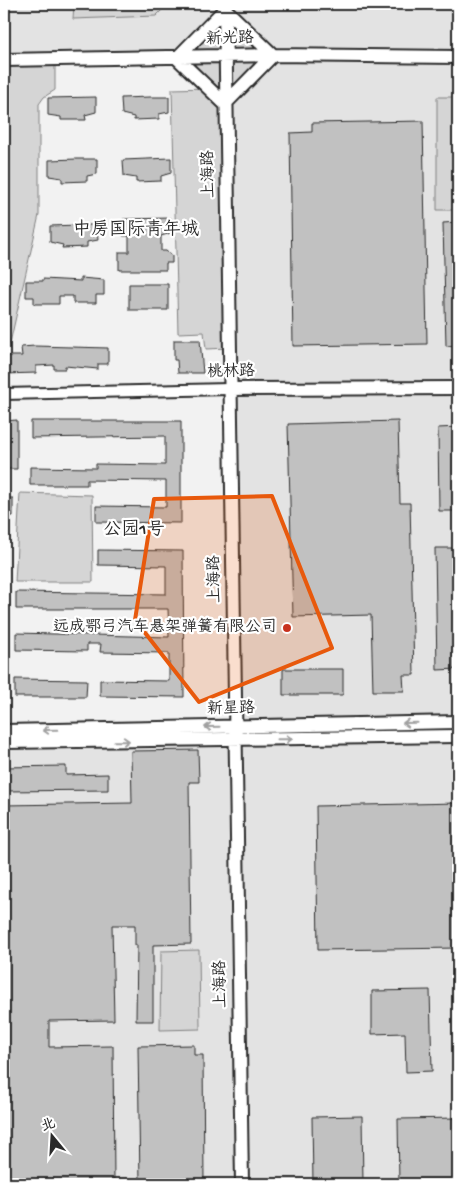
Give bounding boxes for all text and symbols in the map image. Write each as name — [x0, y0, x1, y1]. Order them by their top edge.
street label: 新光路 — [206, 28, 254, 50]
street label: 上海路 — [198, 150, 220, 198]
district label: 中房国际青年城 — [73, 219, 199, 241]
street label: 桃林路 — [207, 361, 255, 383]
district label: 公园1号 — [103, 519, 165, 541]
street label: 上海路 — [204, 555, 226, 603]
place label: 远成鄂弓汽车悬架弹簧有限公司 — [53, 617, 277, 638]
marker: 远成鄂弓汽车悬架弹簧有限公司 — [281, 622, 293, 634]
street label: 新星路 — [207, 698, 255, 720]
one-way arrow — [402, 718, 418, 728]
one-way arrow — [204, 722, 220, 732]
one-way arrow — [42, 725, 58, 735]
one-way arrow — [276, 734, 293, 744]
one-way arrow — [114, 736, 130, 746]
street label: 上海路 — [210, 960, 232, 1008]
north arrow — [28, 1110, 78, 1160]
text: 北 — [39, 1116, 58, 1136]

